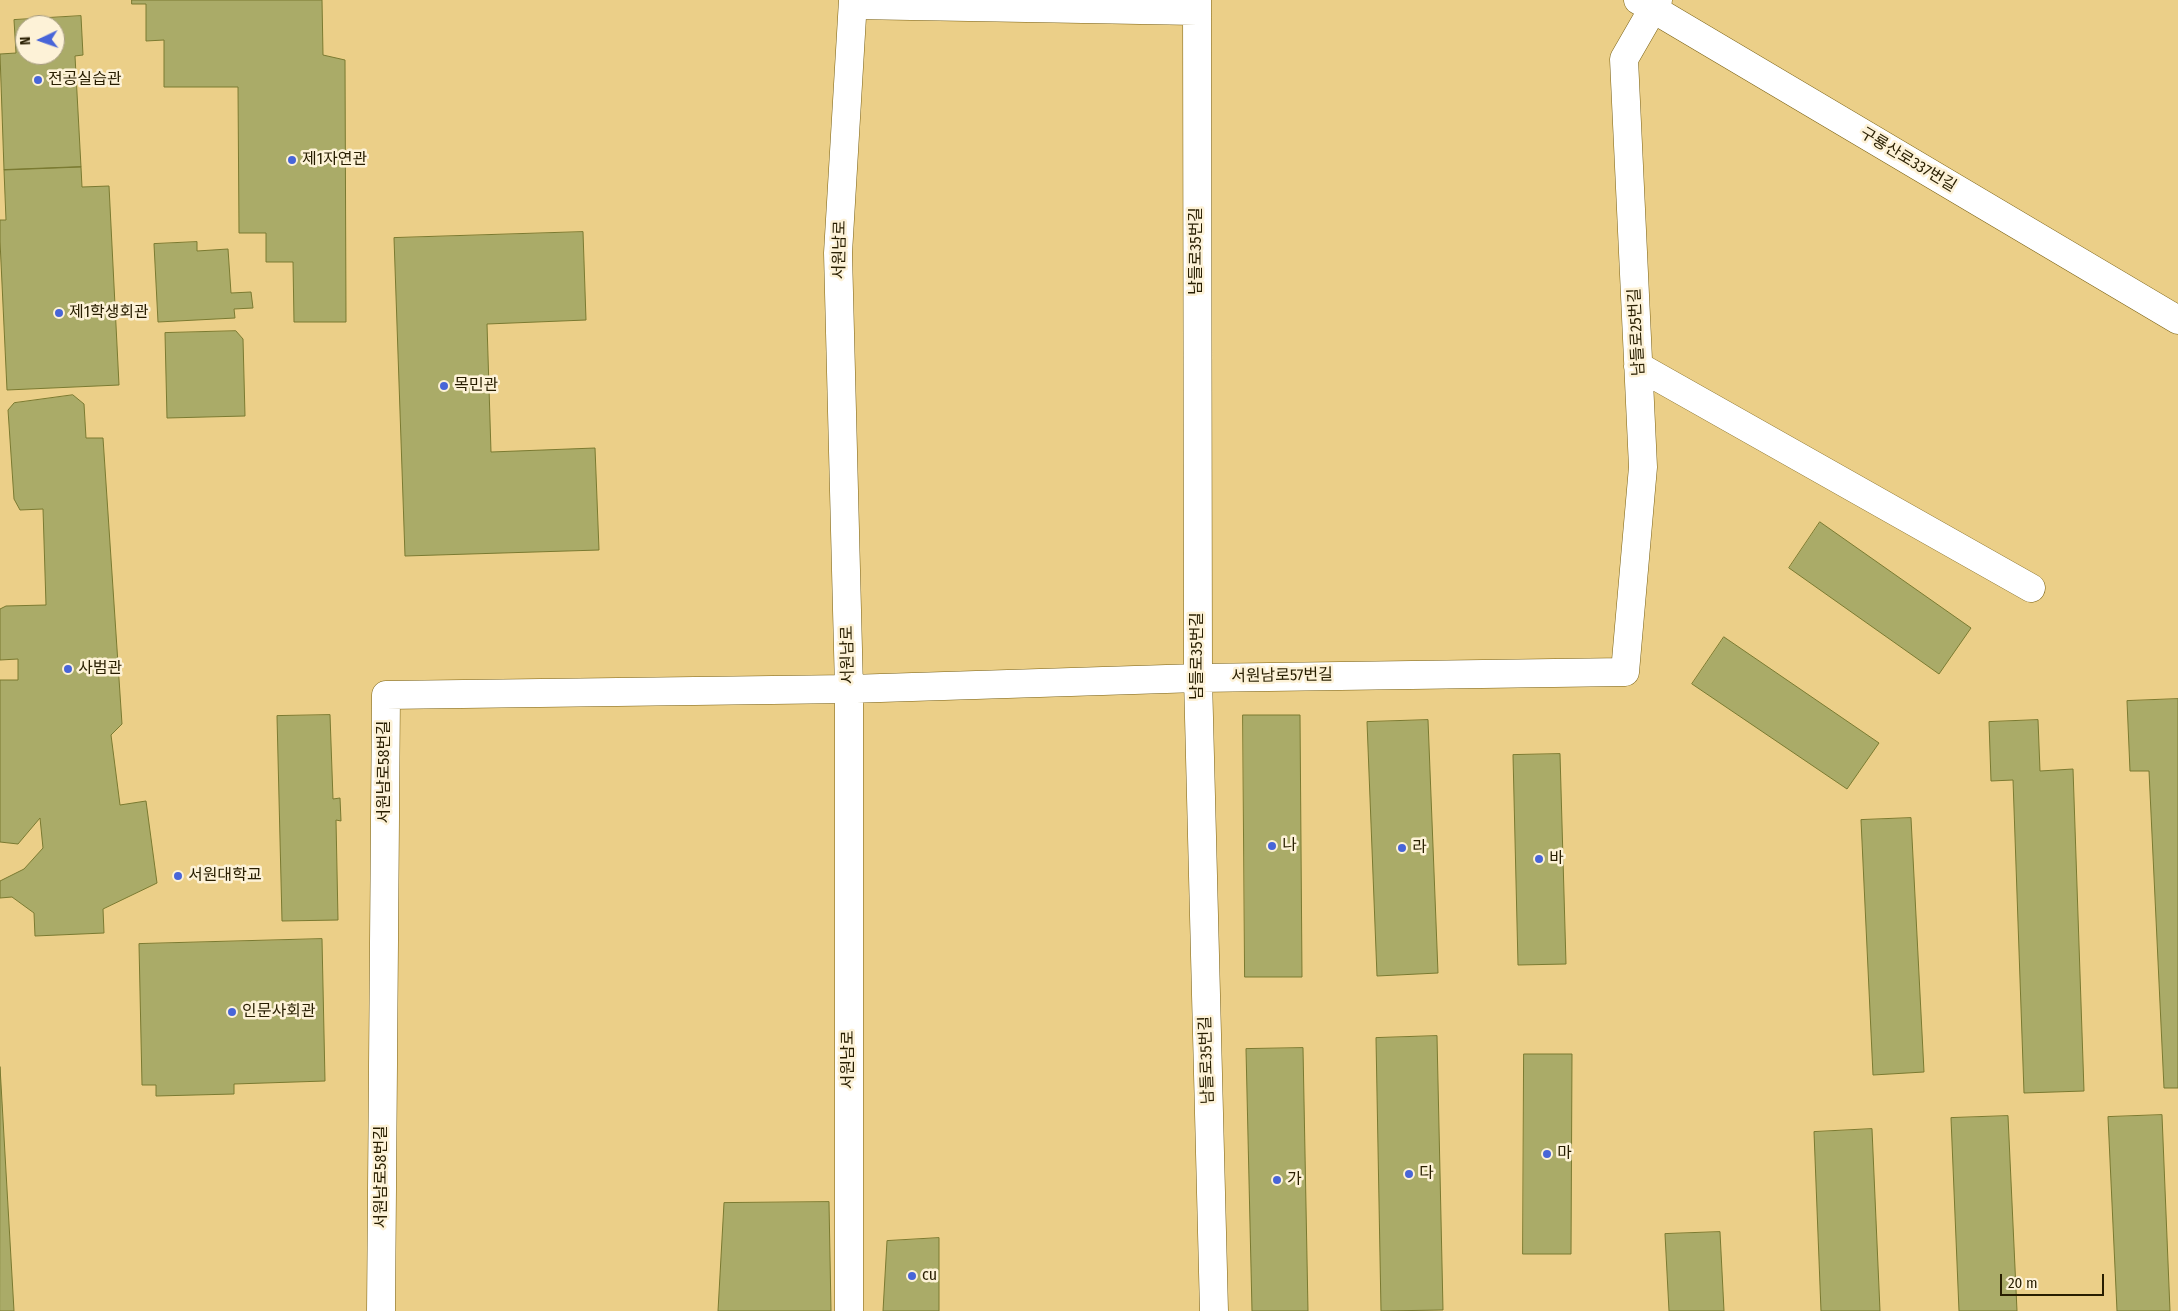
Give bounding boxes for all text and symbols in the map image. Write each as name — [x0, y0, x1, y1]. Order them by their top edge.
north arrow — [15, 15, 65, 65]
text: N — [17, 36, 34, 45]
place label: 전공실습관 — [48, 70, 122, 90]
marker: 전공실습관 — [32, 74, 44, 86]
street label: 구룡산로337번길 — [1856, 124, 1960, 196]
place label: 제1자연관 — [302, 150, 367, 170]
marker: 제1자연관 — [286, 154, 298, 166]
street label: 남들로35번길 — [1187, 207, 1207, 295]
street label: 서원남로 — [830, 220, 850, 280]
street label: 남들로25번길 — [1625, 288, 1649, 376]
place label: 제1학생회관 — [69, 303, 149, 323]
marker: 제1학생회관 — [53, 307, 65, 319]
place label: 목민관 — [454, 376, 498, 396]
marker: 목민관 — [438, 380, 450, 392]
street label: 남들로35번길 — [1188, 612, 1208, 700]
street label: 서원남로 — [838, 625, 858, 685]
place label: 사범관 — [78, 659, 122, 679]
marker: 사범관 — [62, 663, 74, 675]
street label: 서원남로57번길 — [1231, 666, 1333, 686]
street label: 서원남로58번길 — [375, 720, 395, 824]
place label: 나 — [1282, 836, 1297, 856]
place label: 라 — [1412, 838, 1427, 858]
marker: 나 — [1266, 840, 1278, 852]
marker: 라 — [1396, 842, 1408, 854]
place label: 바 — [1549, 849, 1564, 869]
marker: 바 — [1533, 853, 1545, 865]
place label: 서원대학교 — [188, 866, 262, 886]
marker: 서원대학교 — [172, 870, 184, 882]
place label: 인문사회관 — [242, 1002, 316, 1022]
marker: 인문사회관 — [226, 1006, 238, 1018]
street label: 남들로35번길 — [1196, 1016, 1218, 1104]
street label: 서원남로 — [839, 1031, 859, 1089]
street label: 서원남로58번길 — [372, 1125, 392, 1229]
place label: 마 — [1557, 1144, 1572, 1164]
marker: 마 — [1541, 1148, 1553, 1160]
place label: 다 — [1419, 1164, 1434, 1184]
marker: 다 — [1403, 1168, 1415, 1180]
place label: 가 — [1287, 1170, 1302, 1190]
marker: 가 — [1271, 1174, 1283, 1186]
scale bar — [2003, 1264, 2107, 1296]
place label: cu — [922, 1266, 937, 1286]
marker: cu — [906, 1270, 918, 1282]
text: 20 m — [2008, 1274, 2038, 1292]

